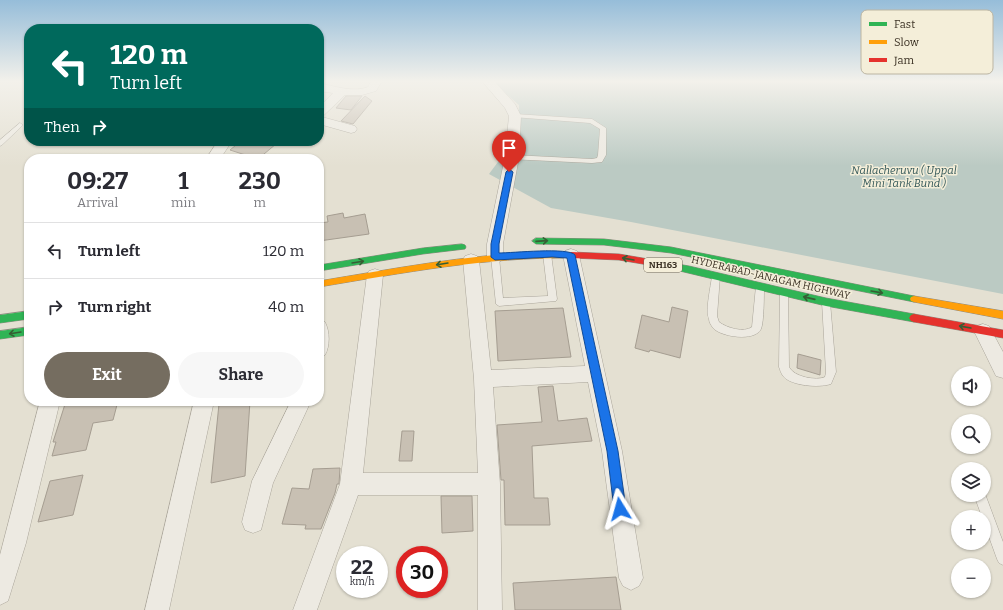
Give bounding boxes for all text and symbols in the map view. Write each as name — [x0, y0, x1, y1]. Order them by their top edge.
legend — [861, 10, 993, 74]
text: Fast — [894, 18, 915, 31]
text: Slow — [894, 36, 919, 49]
text: 120 m — [110, 38, 187, 71]
icon: left — [44, 40, 96, 92]
text: Jam — [893, 54, 914, 67]
text: Turn left — [110, 72, 182, 94]
icon: right — [88, 116, 110, 138]
text: Then — [44, 118, 80, 136]
pin — [492, 131, 526, 172]
icon: arrive — [498, 137, 520, 159]
water label: Nallacheruvu ( Uppal Mini Tank Bund ) — [851, 164, 957, 190]
text: 09:27 — [67, 167, 128, 195]
text: 1 — [178, 167, 189, 195]
text: 230 — [239, 167, 281, 195]
text: Arrival — [77, 195, 118, 210]
text: min — [171, 195, 196, 210]
text: m — [254, 195, 266, 210]
one-way arrow — [535, 237, 548, 244]
icon: left — [44, 240, 66, 262]
text: Turn left — [78, 242, 140, 260]
text: 120 m — [263, 242, 304, 260]
one-way arrow — [622, 254, 635, 262]
street label: HYDERABAD-JANAGAM HIGHWAY — [690, 254, 852, 302]
one-way arrow — [351, 258, 364, 266]
road number: NH163 — [644, 258, 682, 272]
one-way arrow — [436, 260, 449, 268]
one-way arrow — [870, 288, 883, 296]
one-way arrow — [803, 294, 816, 301]
icon: right — [44, 296, 66, 318]
text: Turn right — [78, 298, 151, 316]
text: 40 m — [268, 298, 304, 316]
one-way arrow — [958, 323, 971, 331]
one-way arrow — [8, 329, 21, 337]
button: Exit — [44, 352, 170, 398]
button: Share — [178, 352, 304, 398]
map controls — [951, 366, 991, 598]
button: sound — [951, 366, 991, 406]
button: search — [951, 414, 991, 454]
button: layers — [951, 462, 991, 502]
position arrow — [599, 488, 641, 530]
button: + — [951, 510, 991, 550]
speed limit sign: 30 — [396, 546, 448, 598]
text: 22 — [351, 555, 373, 579]
button: − — [951, 558, 991, 598]
text: km/h — [350, 576, 374, 588]

